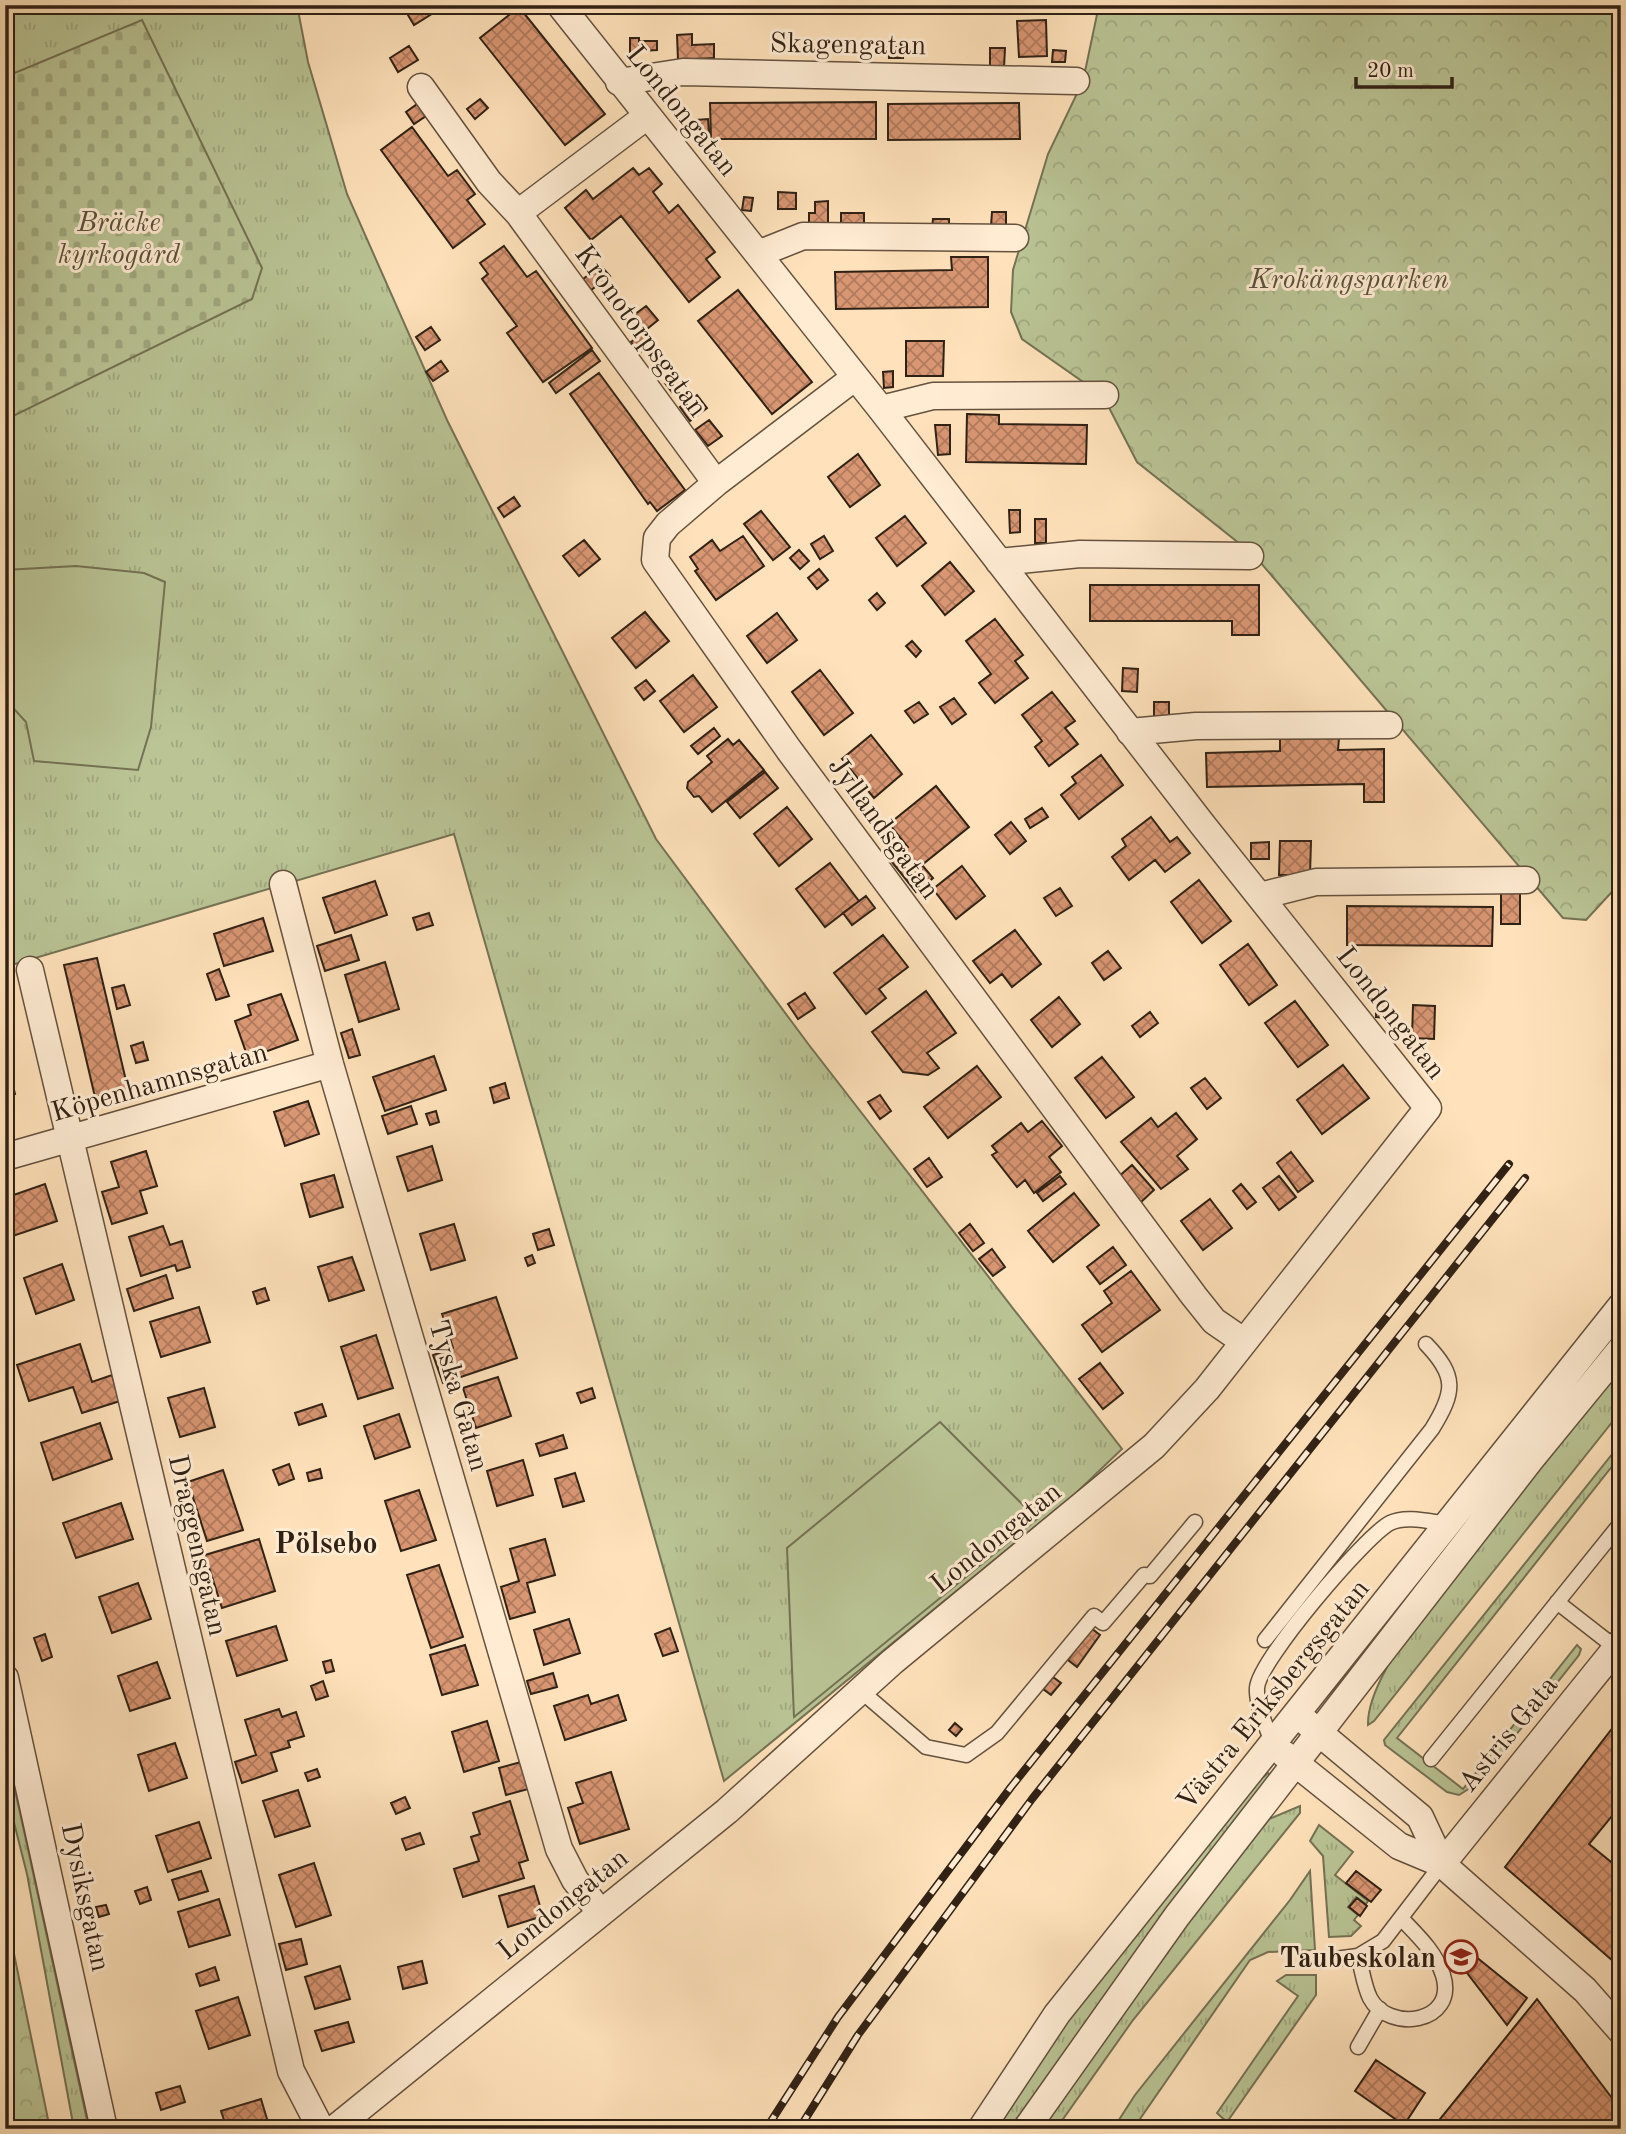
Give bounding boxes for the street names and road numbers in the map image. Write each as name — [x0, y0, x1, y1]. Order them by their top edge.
street label: Skagengatan — [769, 31, 926, 61]
street label: Londongatan — [620, 41, 742, 183]
street label: Kronotorpsgatan — [568, 241, 711, 423]
street label: Jyllandsgatan — [822, 752, 943, 905]
street label: Londongatan — [1330, 943, 1450, 1085]
street label: Köpenhamnsgatan — [48, 1040, 271, 1128]
street label: Tyska Gatan — [422, 1317, 492, 1475]
street label: Draggensgatan — [162, 1452, 231, 1639]
street label: Londongatan — [926, 1478, 1068, 1600]
street label: Västra Eriksbergsgatan — [1173, 1575, 1376, 1817]
street label: Astris Gata — [1454, 1672, 1564, 1798]
street label: Dysiksgatan — [55, 1821, 113, 1974]
street label: Londongatan — [493, 1844, 635, 1966]

